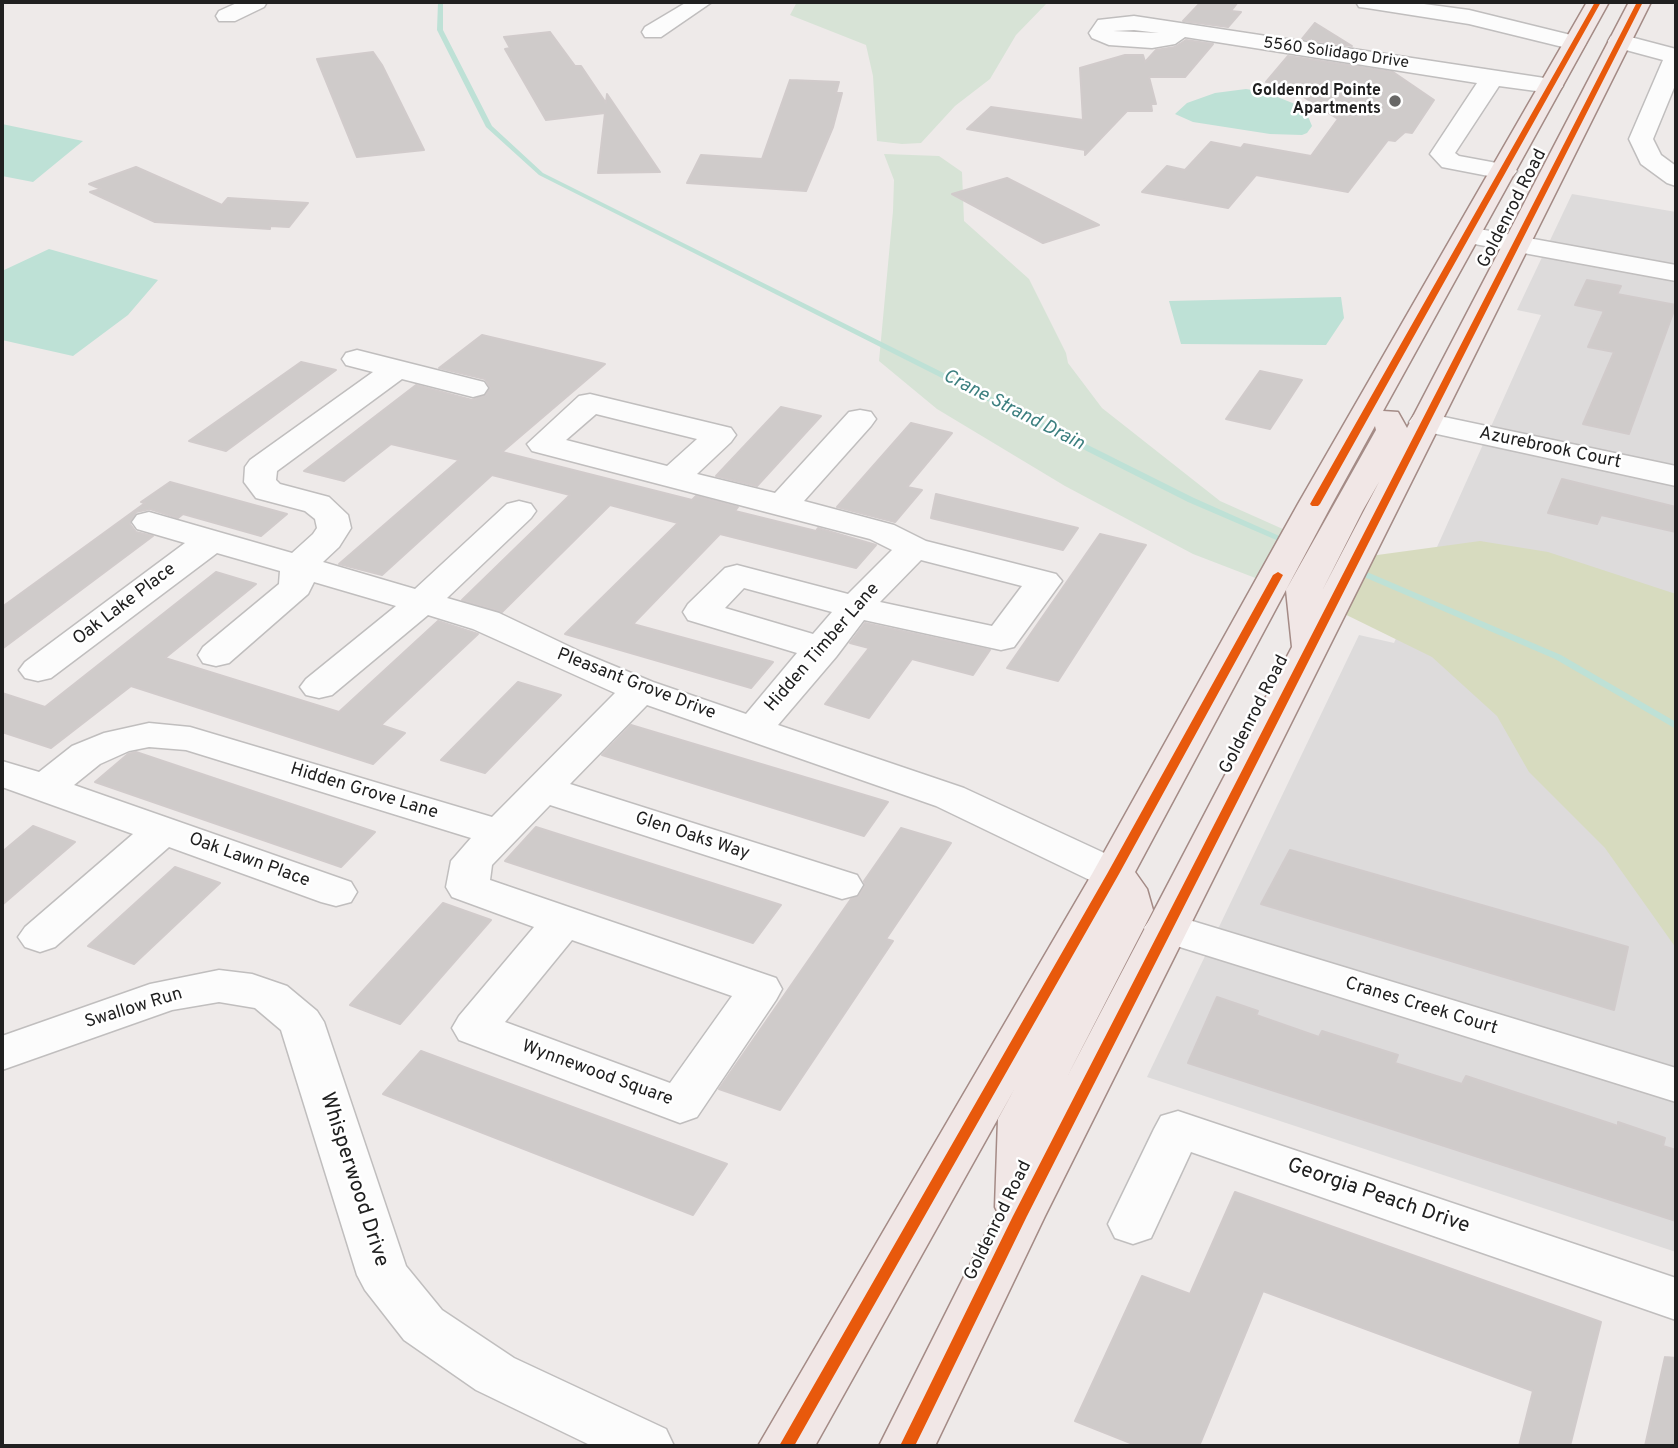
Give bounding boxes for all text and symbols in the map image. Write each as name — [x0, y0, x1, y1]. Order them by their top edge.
street label: 5560 Solidago Drive — [1262, 34, 1410, 74]
place label: Goldenrod Pointe Apartments — [1252, 82, 1381, 120]
marker: Goldenrod Pointe Apartments — [1387, 93, 1403, 109]
street label: Goldenrod Road — [1474, 146, 1552, 272]
water label: Crane Strand Drain — [938, 366, 1088, 456]
street label: Azurebrook Court — [1477, 423, 1623, 475]
street label: Oak Lake Place — [69, 559, 181, 651]
street label: Hidden Timber Lane — [761, 579, 885, 717]
street label: Pleasant Grove Drive — [553, 645, 719, 725]
street label: Goldenrod Road — [1216, 652, 1294, 778]
street label: Hidden Grove Lane — [287, 759, 441, 825]
street label: Glen Oaks Way — [632, 808, 752, 866]
street label: Oak Lawn Place — [186, 829, 312, 893]
street label: Cranes Creek Court — [1342, 974, 1500, 1040]
street label: Swallow Run — [83, 984, 185, 1034]
street label: Wynnewood Square — [518, 1037, 676, 1111]
street label: Whisperwood Drive — [313, 1090, 393, 1270]
street label: Georgia Peach Drive — [1283, 1154, 1473, 1240]
street label: Goldenrod Road — [961, 1158, 1037, 1284]

